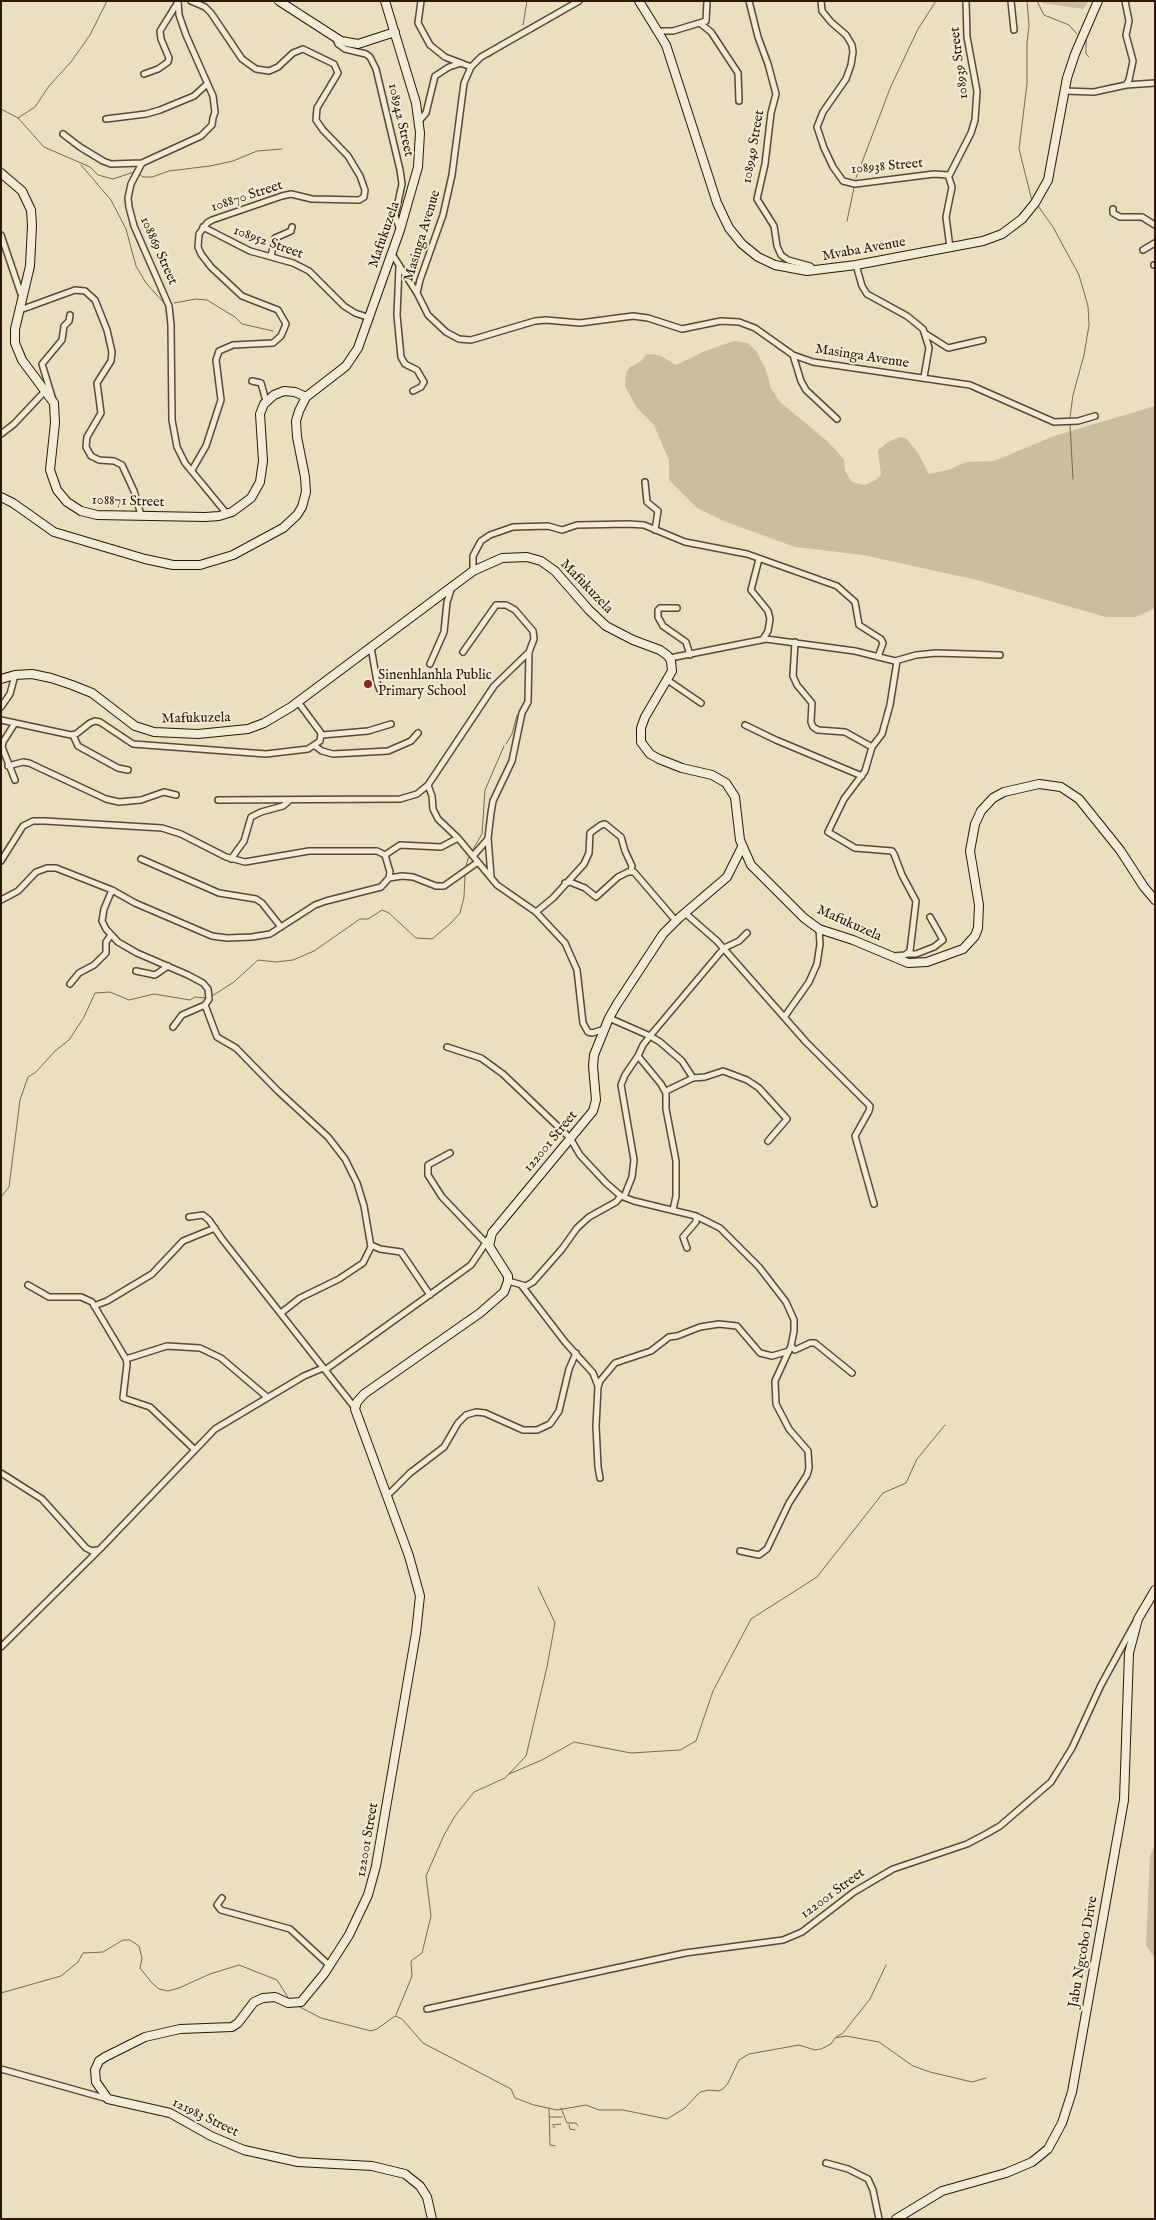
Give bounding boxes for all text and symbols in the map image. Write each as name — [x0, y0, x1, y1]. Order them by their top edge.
street label: 108939 Street — [947, 26, 973, 100]
street label: 108942 Street — [383, 82, 417, 158]
street label: 108949 Street — [739, 109, 769, 185]
street label: 108938 Street — [850, 155, 924, 179]
street label: 108870 Street — [209, 178, 285, 216]
street label: Masinga Avenue — [401, 188, 445, 284]
street label: Mafukuzela — [366, 200, 404, 270]
street label: 108869 Street — [136, 214, 180, 288]
street label: 108952 Street — [231, 223, 305, 263]
street label: Mvaba Avenue — [821, 234, 907, 266]
street label: Masinga Avenue — [814, 341, 910, 373]
street label: 108871 Street — [91, 492, 165, 512]
street label: Mafukuzela — [556, 556, 616, 618]
place label: Sinenhlanhla Public Primary School — [378, 668, 492, 700]
marker: Sinenhlanhla Public Primary School — [362, 678, 374, 690]
street label: Mafukuzela — [161, 710, 231, 728]
street label: Mafukuzela — [814, 902, 884, 946]
street label: 122001 Street — [520, 1108, 582, 1176]
street label: 122001 Street — [353, 1802, 383, 1878]
street label: 122001 Street — [798, 1865, 868, 1923]
street label: Jabu Ngcobo Drive — [1066, 1895, 1102, 2009]
street label: 121983 Street — [169, 2095, 241, 2141]

